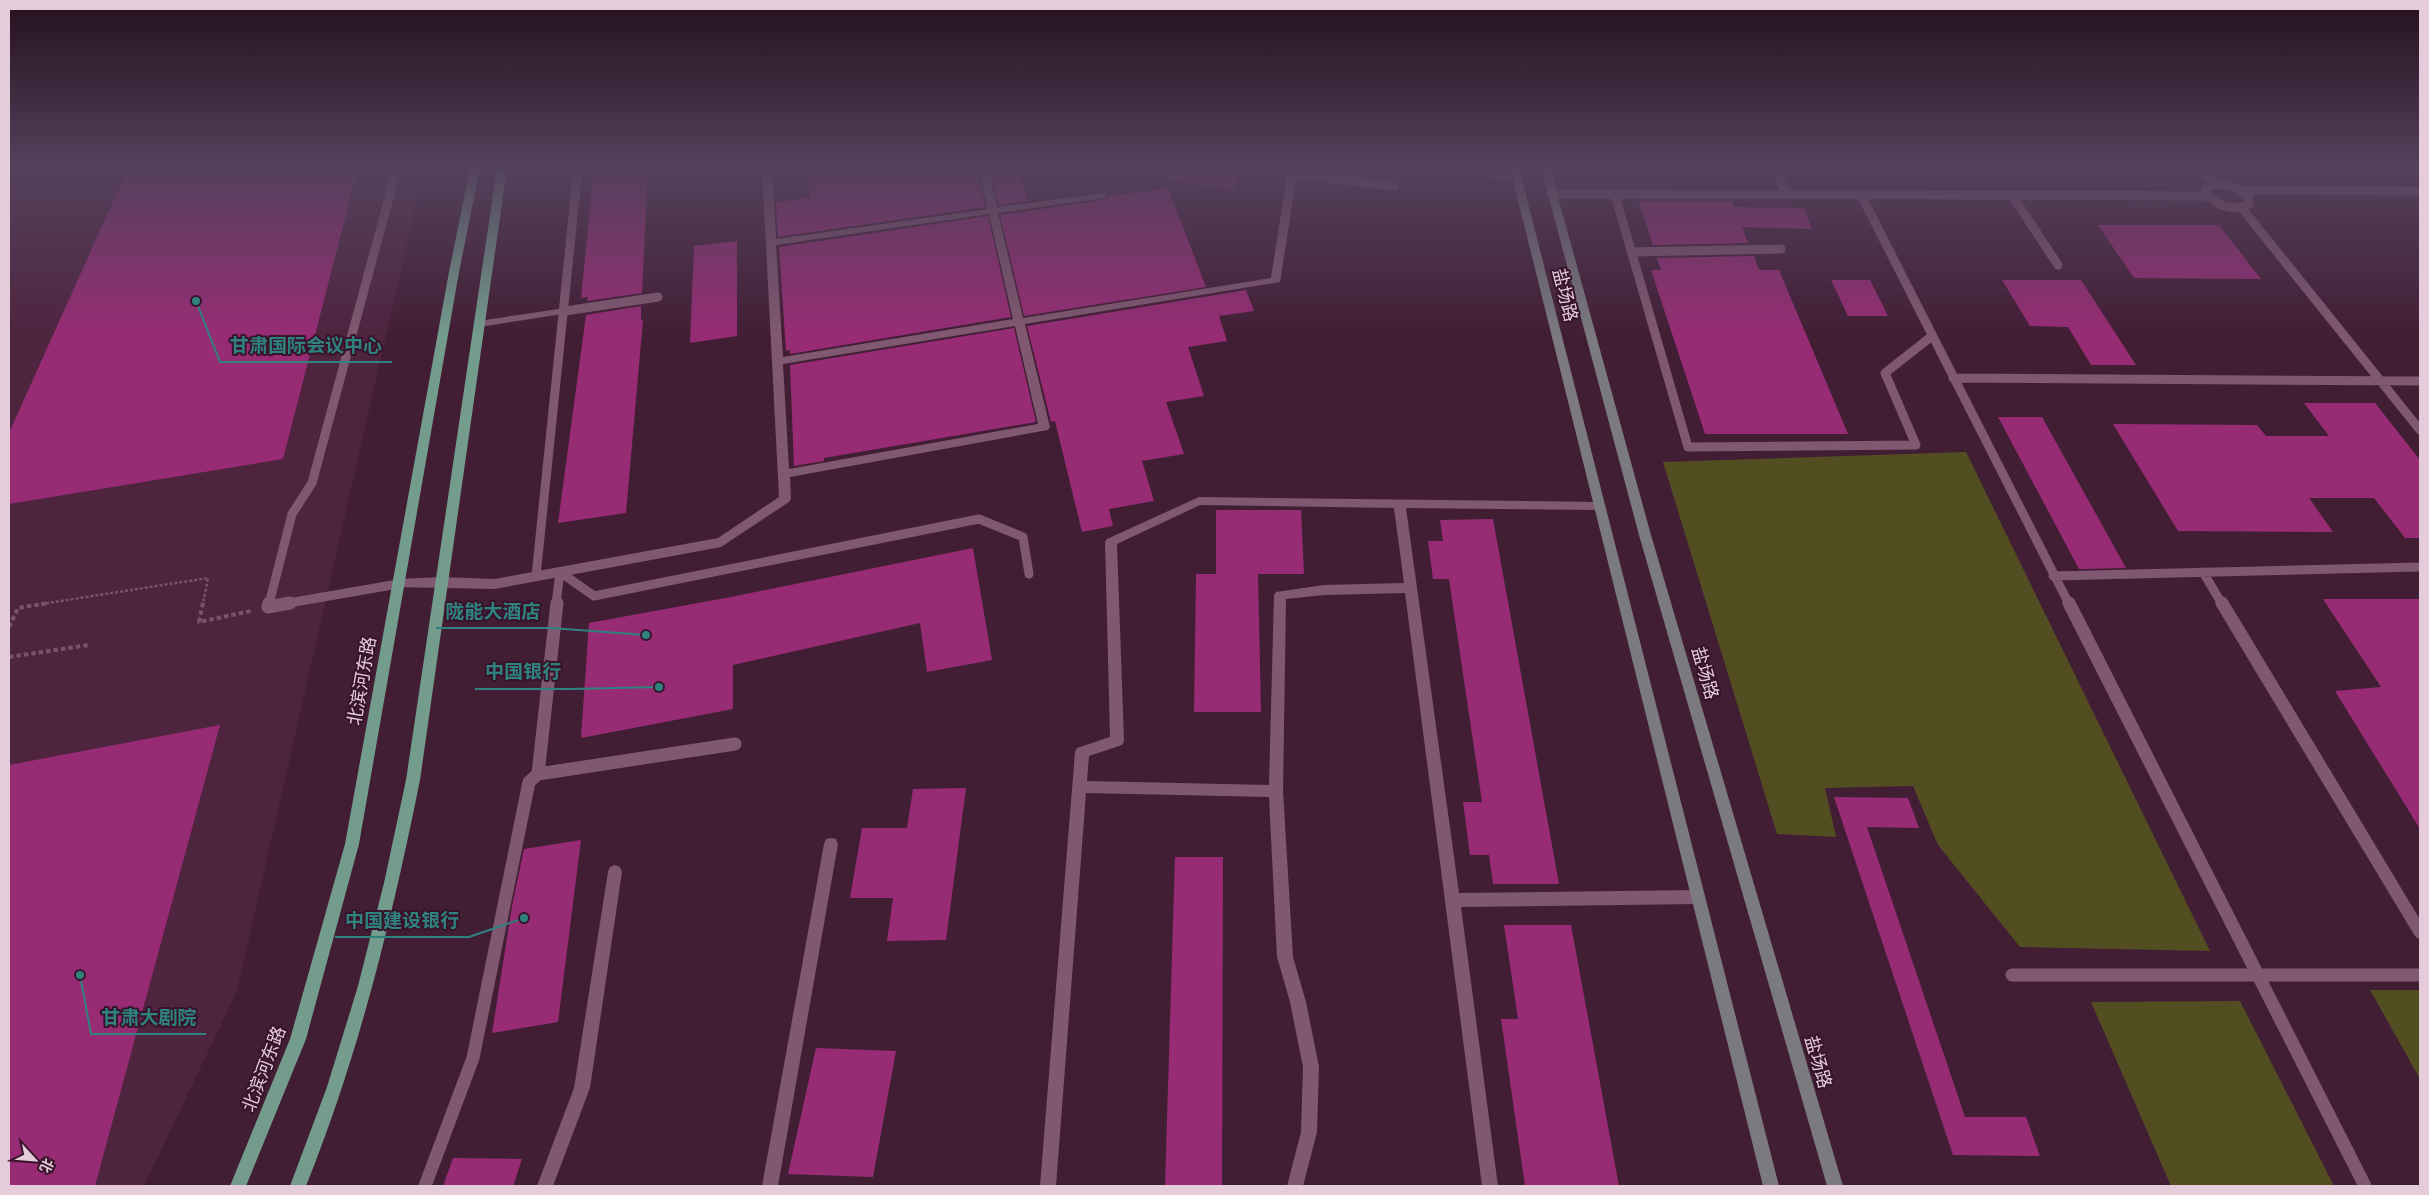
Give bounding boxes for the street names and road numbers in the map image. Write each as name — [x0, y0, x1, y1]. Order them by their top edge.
street label: 盐场路 — [1548, 266, 1582, 324]
street label: 北滨河东路 — [343, 635, 381, 727]
street label: 盐场路 — [1687, 644, 1723, 702]
street label: 北滨河东路 — [238, 1023, 290, 1115]
street label: 盐场路 — [1800, 1033, 1836, 1091]

